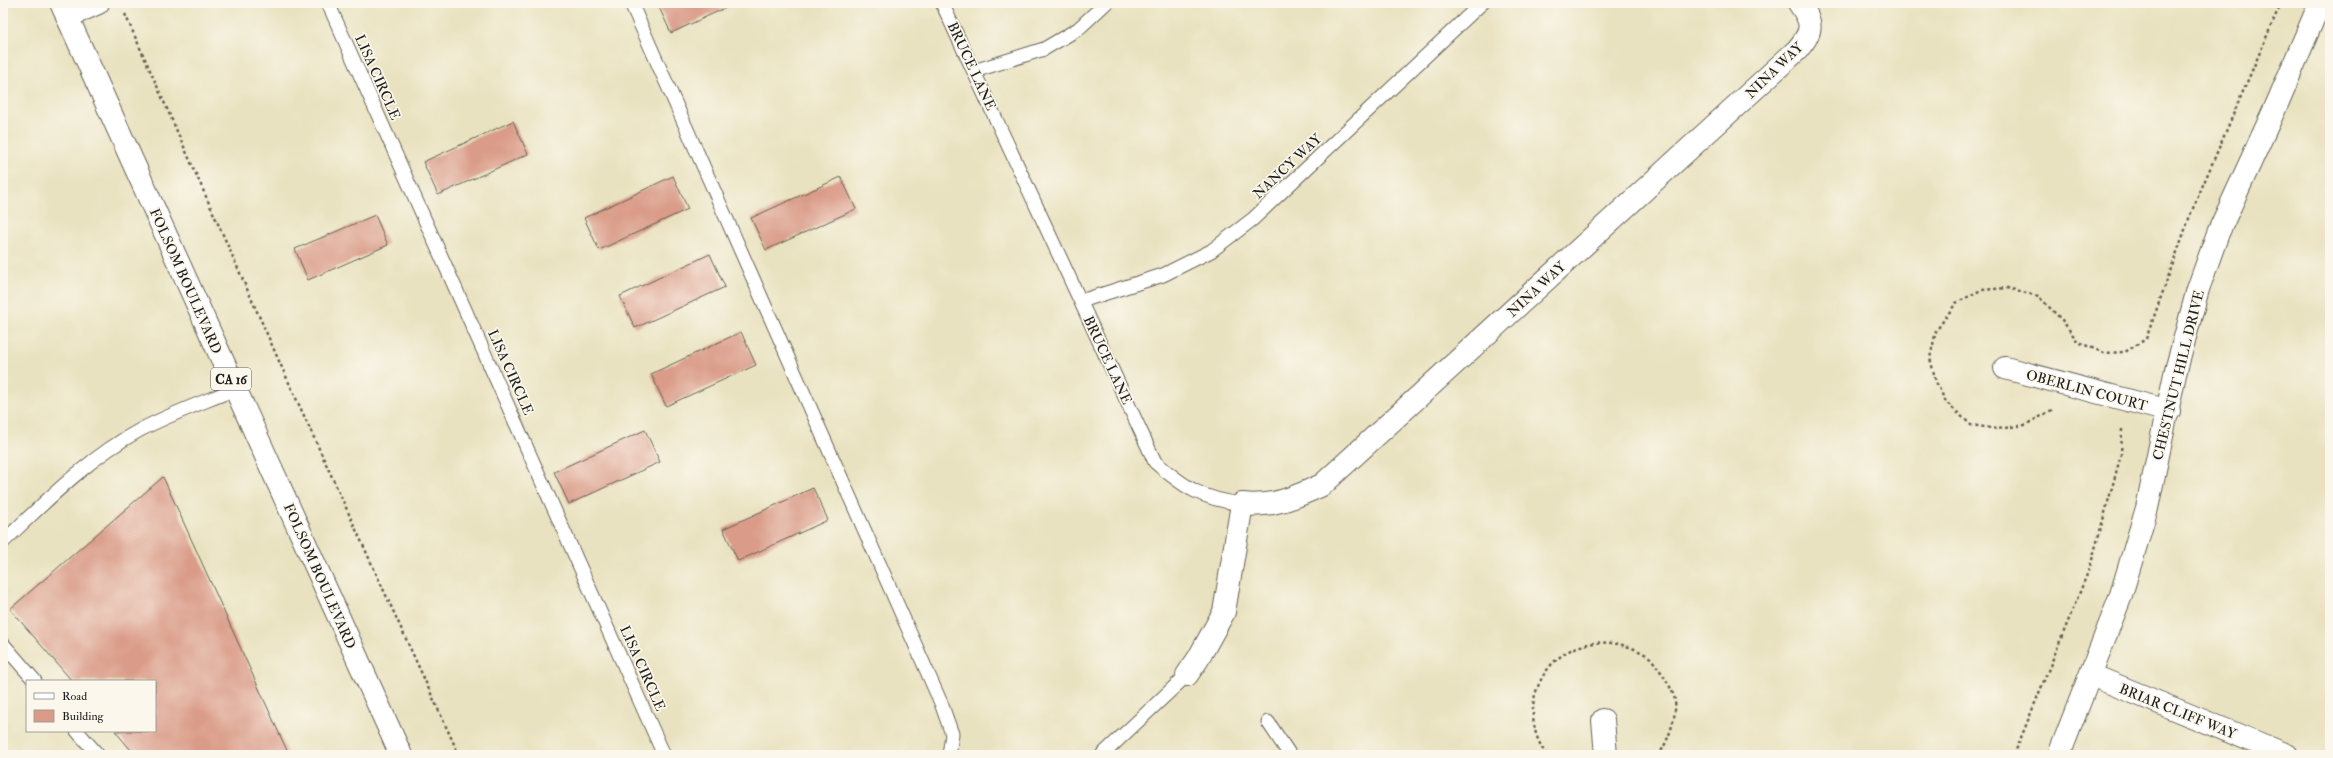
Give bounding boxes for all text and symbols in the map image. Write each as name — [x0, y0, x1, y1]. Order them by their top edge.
street label: BRUCE LANE — [944, 19, 999, 113]
street label: LISA CIRCLE — [351, 32, 404, 122]
street label: NINA WAY — [1742, 38, 1807, 102]
street label: NANCY WAY — [1249, 130, 1326, 203]
street label: FOLSOM BOULEVARD — [146, 206, 225, 357]
street label: NINA WAY — [1504, 258, 1569, 321]
street label: CHESTNUT HILL DRIVE — [2149, 288, 2208, 462]
street label: BRUCE LANE — [1080, 313, 1135, 407]
street label: LISA CIRCLE — [484, 327, 537, 417]
street label: OBERLIN COURT — [2024, 366, 2150, 415]
road number: CA 16 — [211, 368, 251, 390]
street label: FOLSOM BOULEVARD — [280, 501, 359, 652]
street label: LISA CIRCLE — [616, 623, 669, 713]
legend — [26, 680, 156, 732]
street label: BRIAR CLIFF WAY — [2117, 680, 2239, 743]
text: Road — [62, 689, 87, 704]
text: Building — [62, 709, 105, 724]

